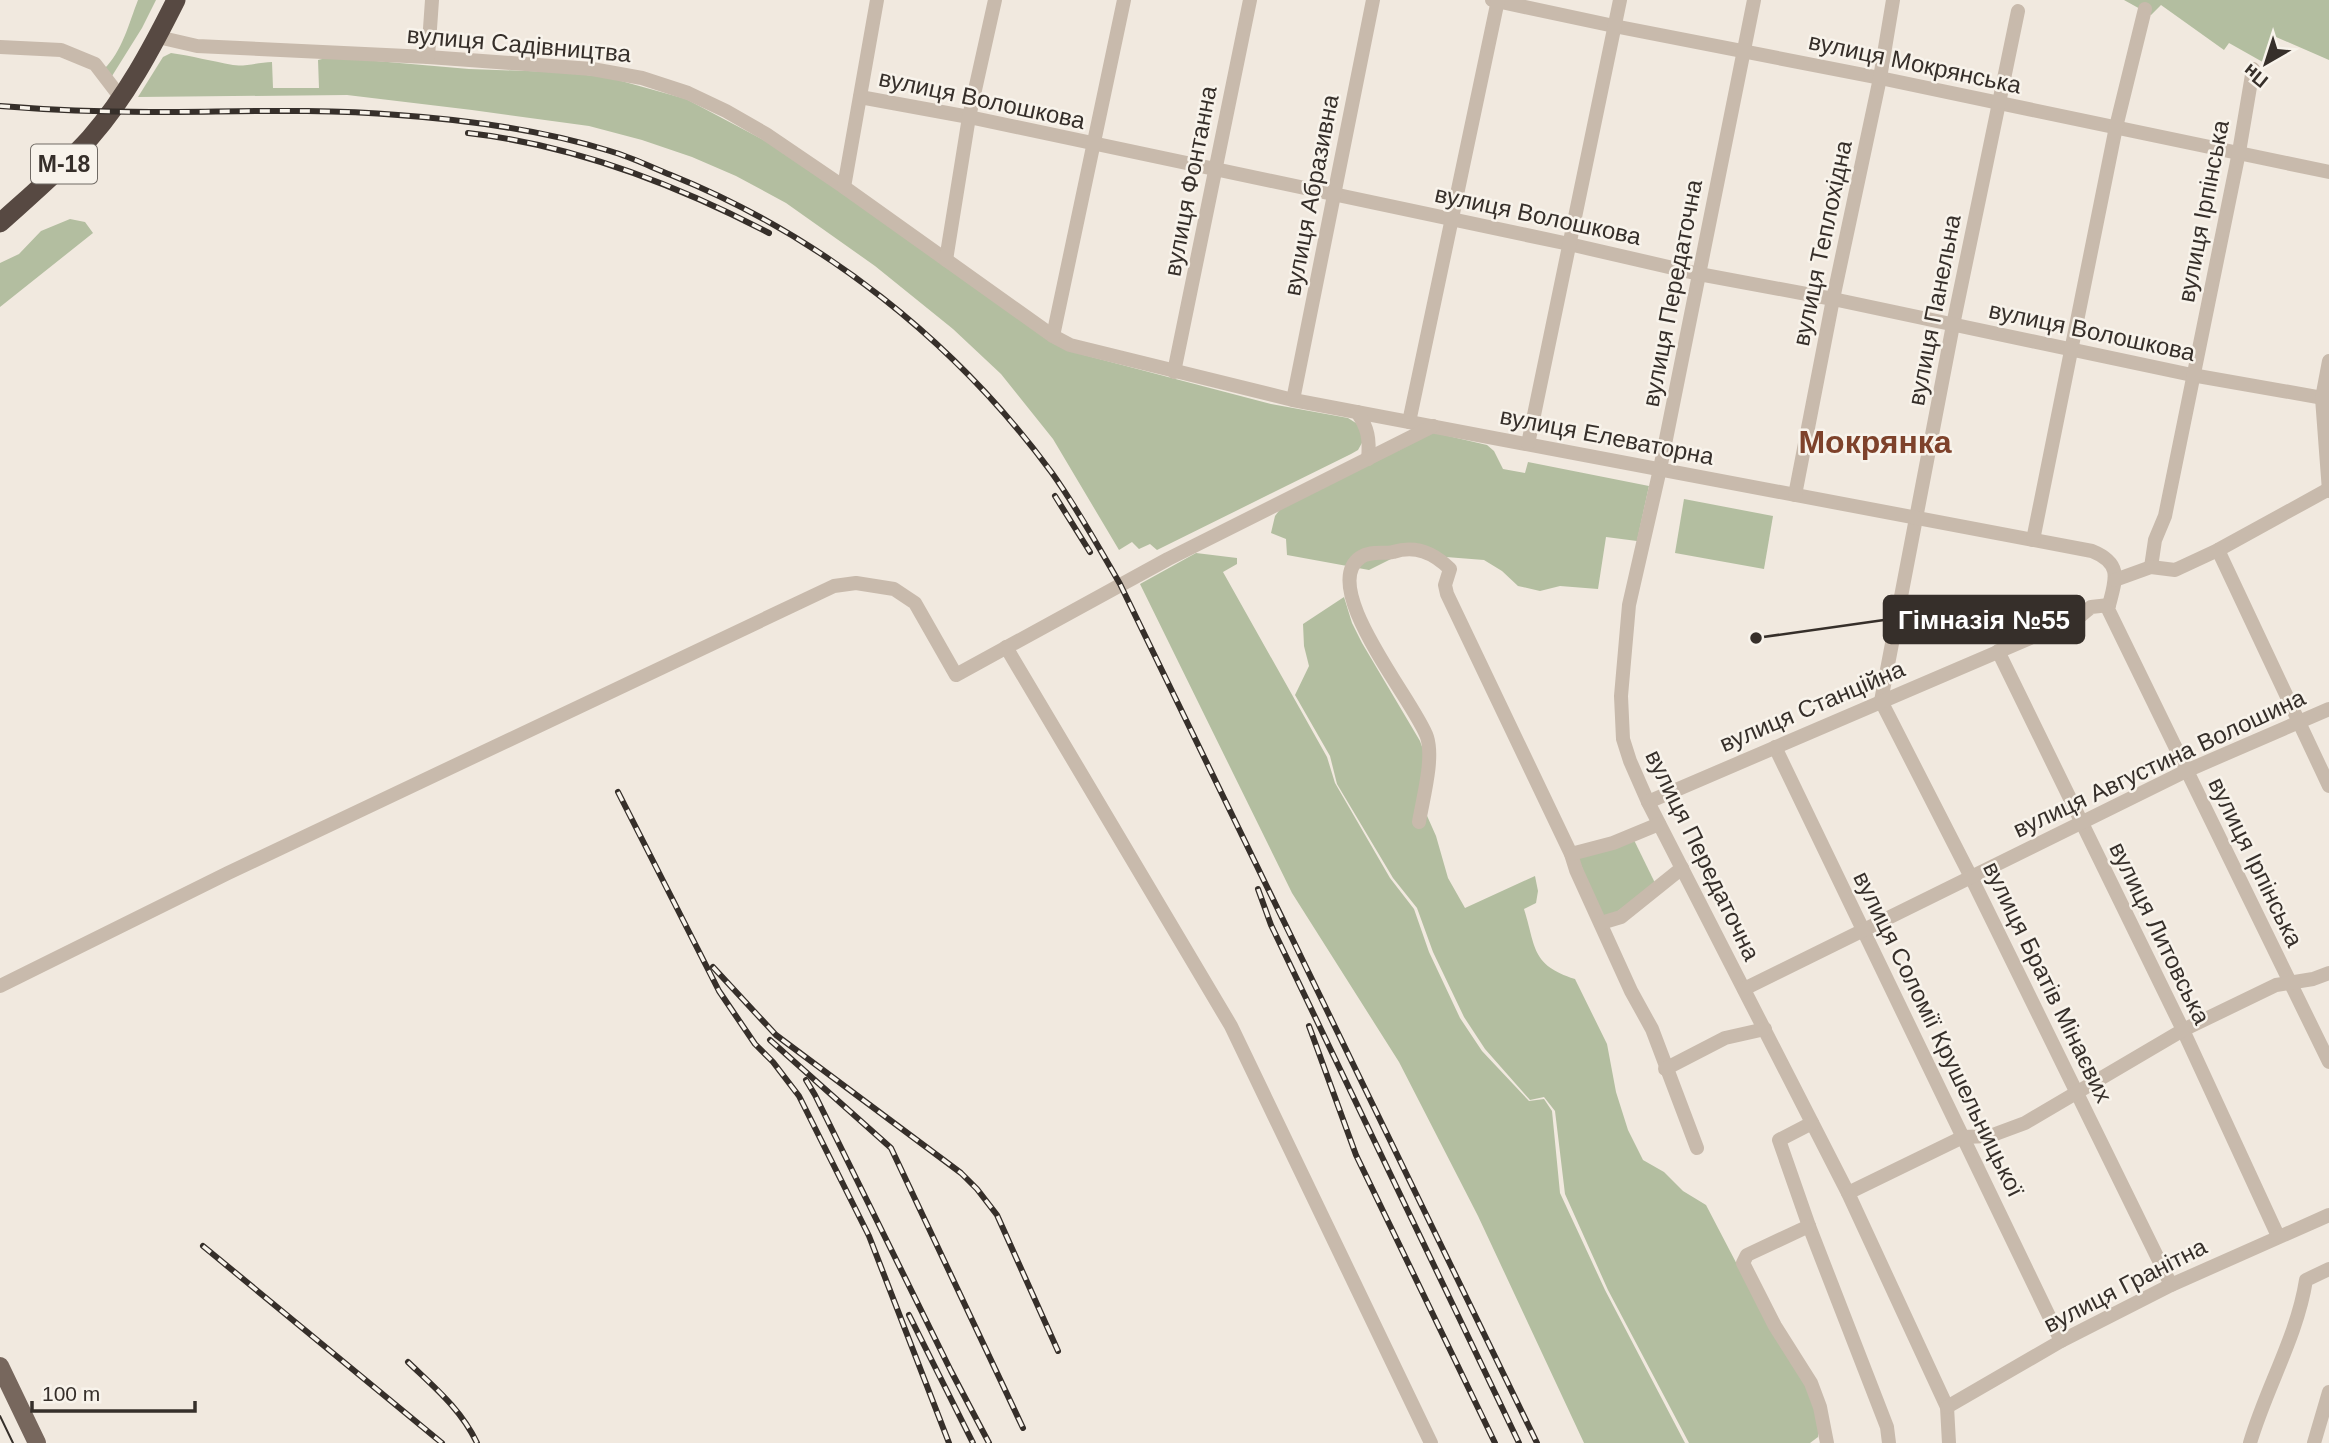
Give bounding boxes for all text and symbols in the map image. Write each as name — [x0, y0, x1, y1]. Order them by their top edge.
street label: вулиця Садівництва — [406, 21, 633, 67]
street label: вулиця Мокрянська — [1806, 27, 2024, 99]
north arrow — [2231, 28, 2301, 98]
text: Пн — [2239, 60, 2272, 92]
street label: вулиця Волошкова — [876, 64, 1088, 134]
street label: вулиця Фонтанна — [1158, 83, 1222, 278]
street label: вулиця Абразивна — [1278, 91, 1344, 298]
street label: вулиця Ірпінська — [2172, 117, 2234, 304]
street label: вулиця Теплохідна — [1787, 137, 1857, 348]
road number: М-18 — [31, 144, 97, 183]
street label: вулиця Передаточна — [1637, 177, 1707, 409]
street label: вулиця Волошкова — [1432, 180, 1644, 250]
street label: вулиця Панельна — [1902, 212, 1966, 408]
street label: вулиця Волошкова — [1986, 296, 2198, 366]
street label: вулиця Елеваторна — [1498, 402, 1717, 470]
district label: Мокрянка — [1798, 424, 1952, 460]
callout: Гімназія №55 — [1884, 596, 2084, 643]
text: Гімназія №55 — [1898, 605, 2070, 635]
street label: вулиця Станційна — [1715, 655, 1909, 757]
street label: вулиця Августина Волошина — [2009, 683, 2310, 843]
street label: вулиця Передаточна — [1640, 745, 1766, 965]
street label: вулиця Ірпінська — [2203, 773, 2309, 952]
street label: вулиця Литовська — [2104, 838, 2216, 1029]
street label: вулиця Братів Мінаєвих — [1978, 857, 2118, 1107]
street label: вулиця Соломії Крушельницької — [1848, 867, 2030, 1201]
street label: вулиця Гранітна — [2039, 1232, 2211, 1338]
scale bar — [32, 1370, 194, 1414]
text: 100 m — [42, 1382, 100, 1405]

